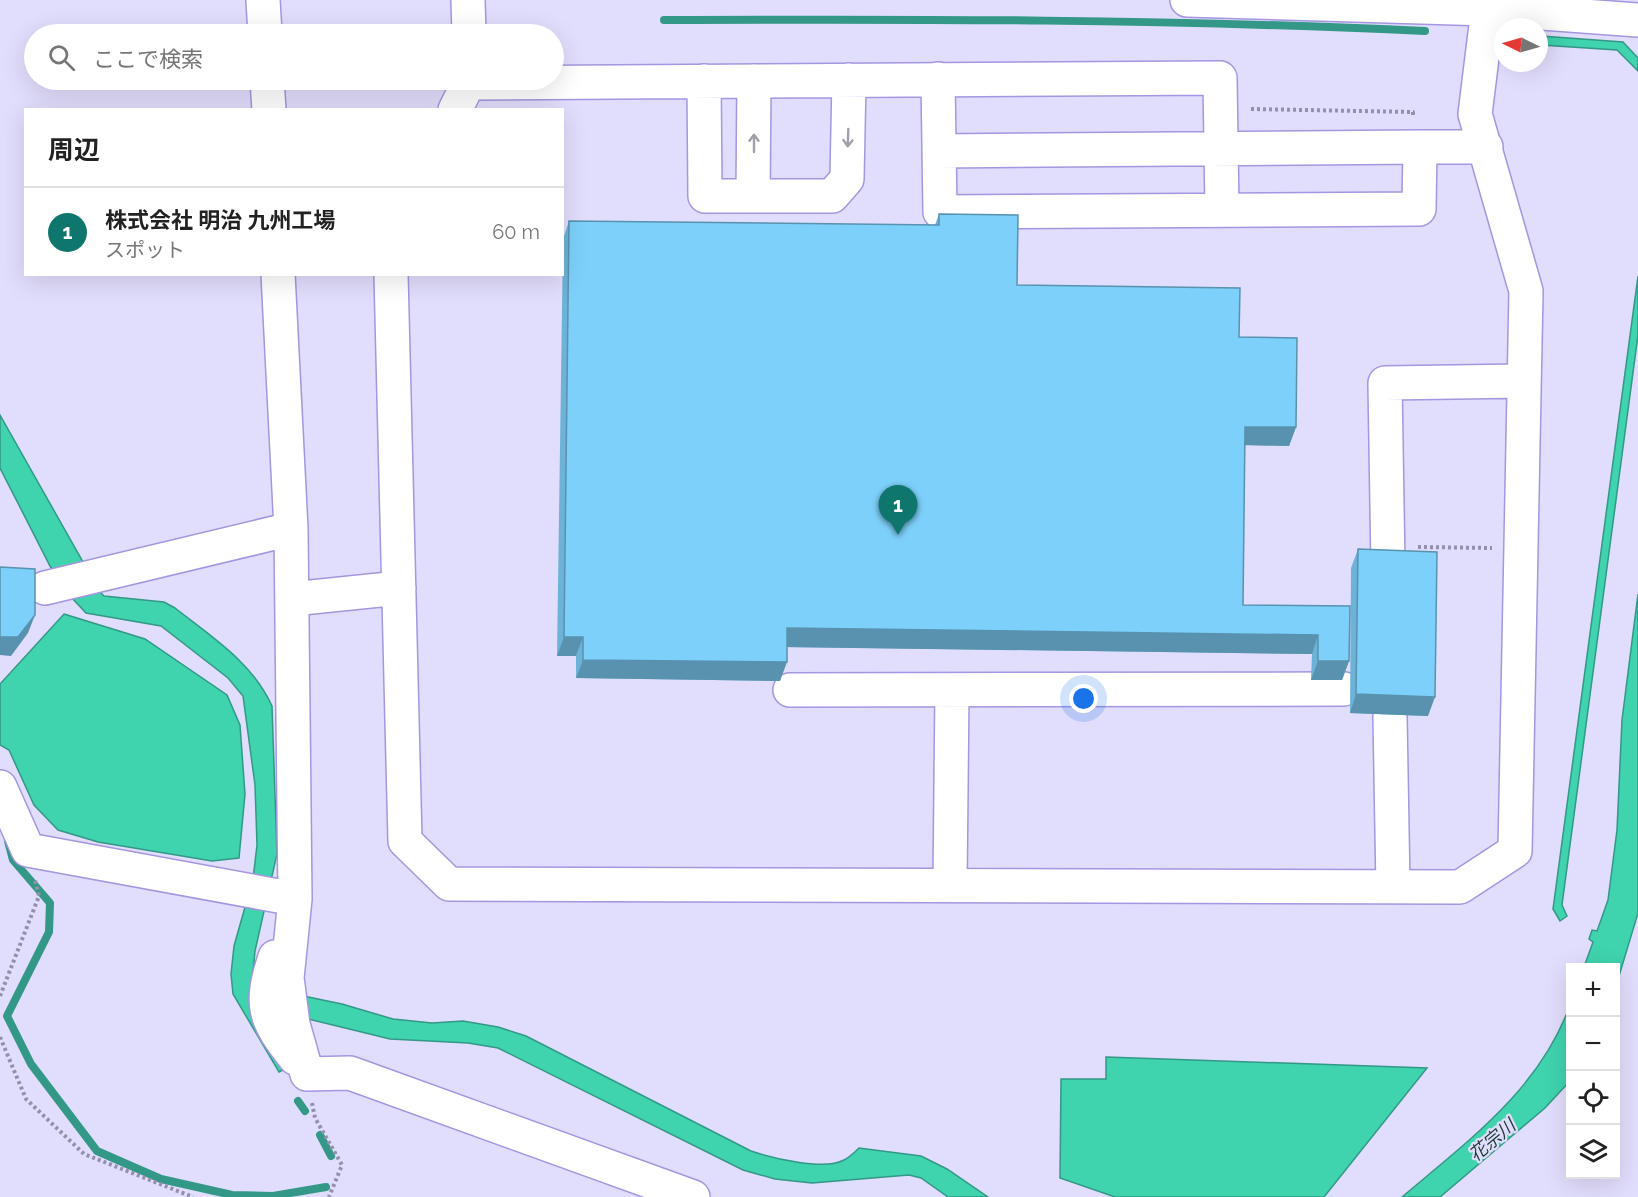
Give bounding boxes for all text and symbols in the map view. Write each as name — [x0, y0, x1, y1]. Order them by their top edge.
north arrow — [1494, 18, 1548, 72]
search box — [24, 24, 564, 90]
icon: search — [45, 41, 78, 74]
text: ここで検索 — [93, 46, 203, 72]
one-way arrow — [842, 128, 853, 148]
one-way arrow — [748, 133, 760, 153]
text: 周辺 — [48, 135, 100, 165]
text: 株式会社 明治 九州工場 — [105, 207, 336, 233]
text: 1 — [63, 220, 72, 244]
text: 60 m — [492, 220, 540, 244]
text: スポット — [105, 238, 185, 262]
pin: 1 — [878, 486, 918, 535]
your location — [1069, 684, 1098, 713]
map controls — [1566, 963, 1620, 1179]
button: + — [1566, 963, 1620, 1017]
button: − — [1566, 1017, 1620, 1071]
button: locate — [1566, 1071, 1620, 1125]
water label: 花宗川 — [1465, 1113, 1521, 1165]
button: layers — [1566, 1125, 1620, 1179]

